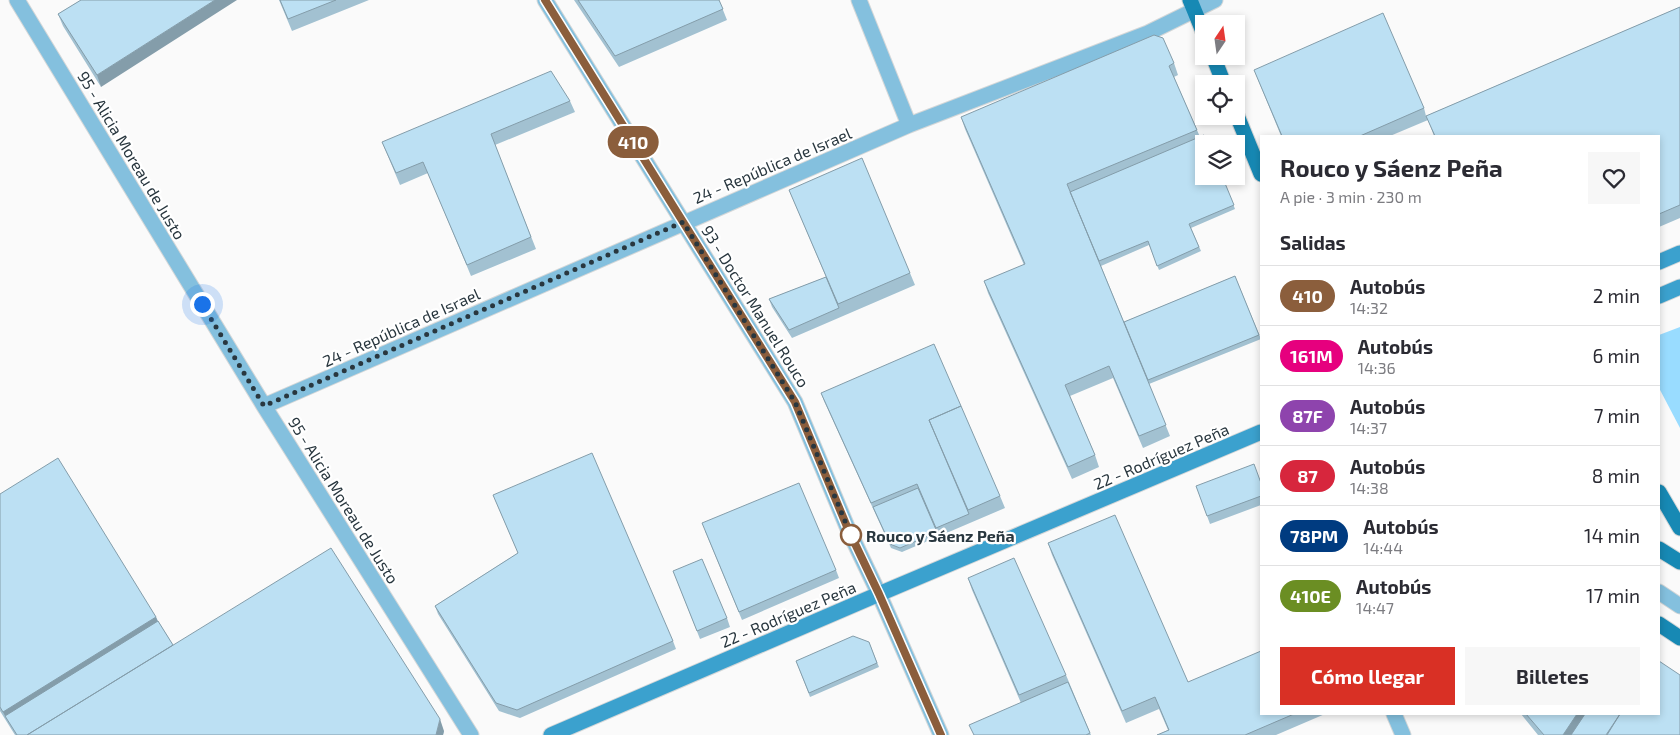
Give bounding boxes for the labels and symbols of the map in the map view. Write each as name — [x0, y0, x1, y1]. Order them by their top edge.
north arrow — [1195, 15, 1245, 65]
street label: 95 - Alicia Moreau de Justo — [74, 67, 190, 243]
street label: 24 - República de Israel — [690, 123, 854, 207]
line badge: 410 — [604, 126, 662, 158]
street label: 93 - Doctor Manuel Rouco — [698, 222, 814, 390]
street label: 24 - República de Israel — [319, 284, 483, 370]
your location — [190, 292, 215, 317]
street label: 95 - Alicia Moreau de Justo — [285, 413, 403, 587]
street label: 22 - Rodríguez Peña — [1090, 419, 1232, 493]
marker: Rouco y Sáenz Peña — [840, 524, 862, 546]
place label: Rouco y Sáenz Peña — [866, 526, 1015, 546]
street label: 22 - Rodríguez Peña — [717, 577, 859, 651]

